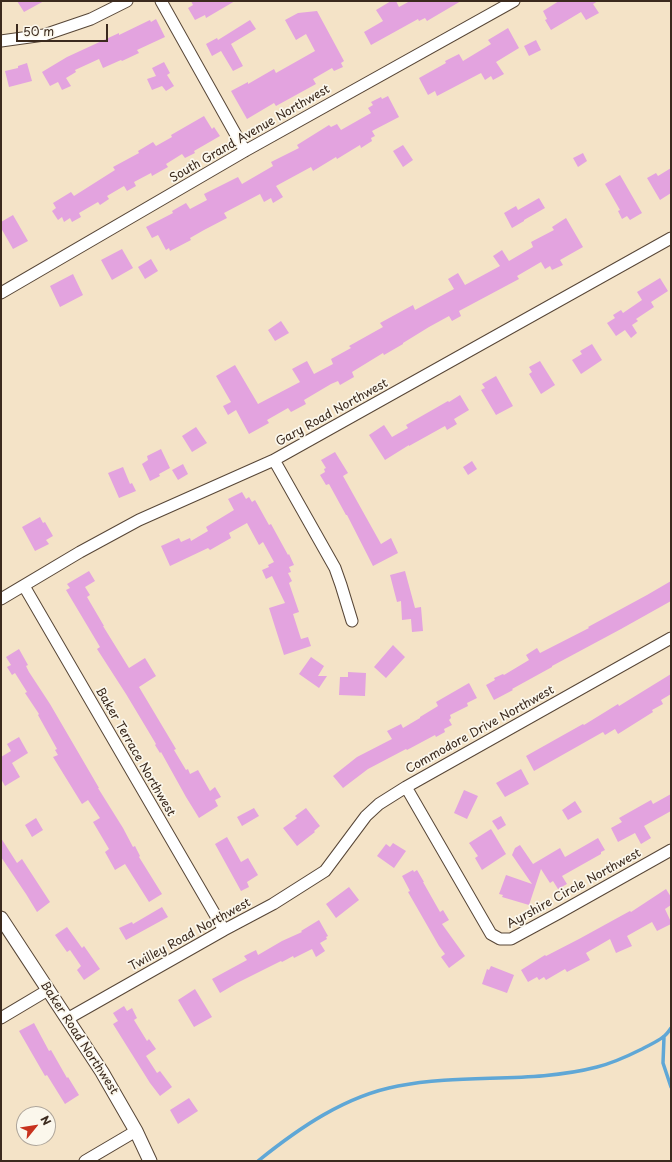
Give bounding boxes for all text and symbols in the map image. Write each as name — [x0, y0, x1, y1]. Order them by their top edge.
scale bar — [18, 16, 110, 42]
text: 50 m — [23, 22, 54, 40]
street label: South Grand Avenue Northwest — [168, 82, 332, 186]
street label: Gary Road Northwest — [274, 376, 390, 450]
street label: Commodore Drive Northwest — [403, 683, 557, 777]
street label: Baker Terrace Northwest — [92, 685, 178, 819]
street label: Ayrshire Circle Northwest — [504, 846, 644, 932]
street label: Twilley Road Northwest — [127, 896, 253, 974]
street label: Baker Road Northwest — [37, 979, 121, 1097]
north arrow — [16, 1106, 56, 1146]
text: N — [36, 1112, 56, 1128]

